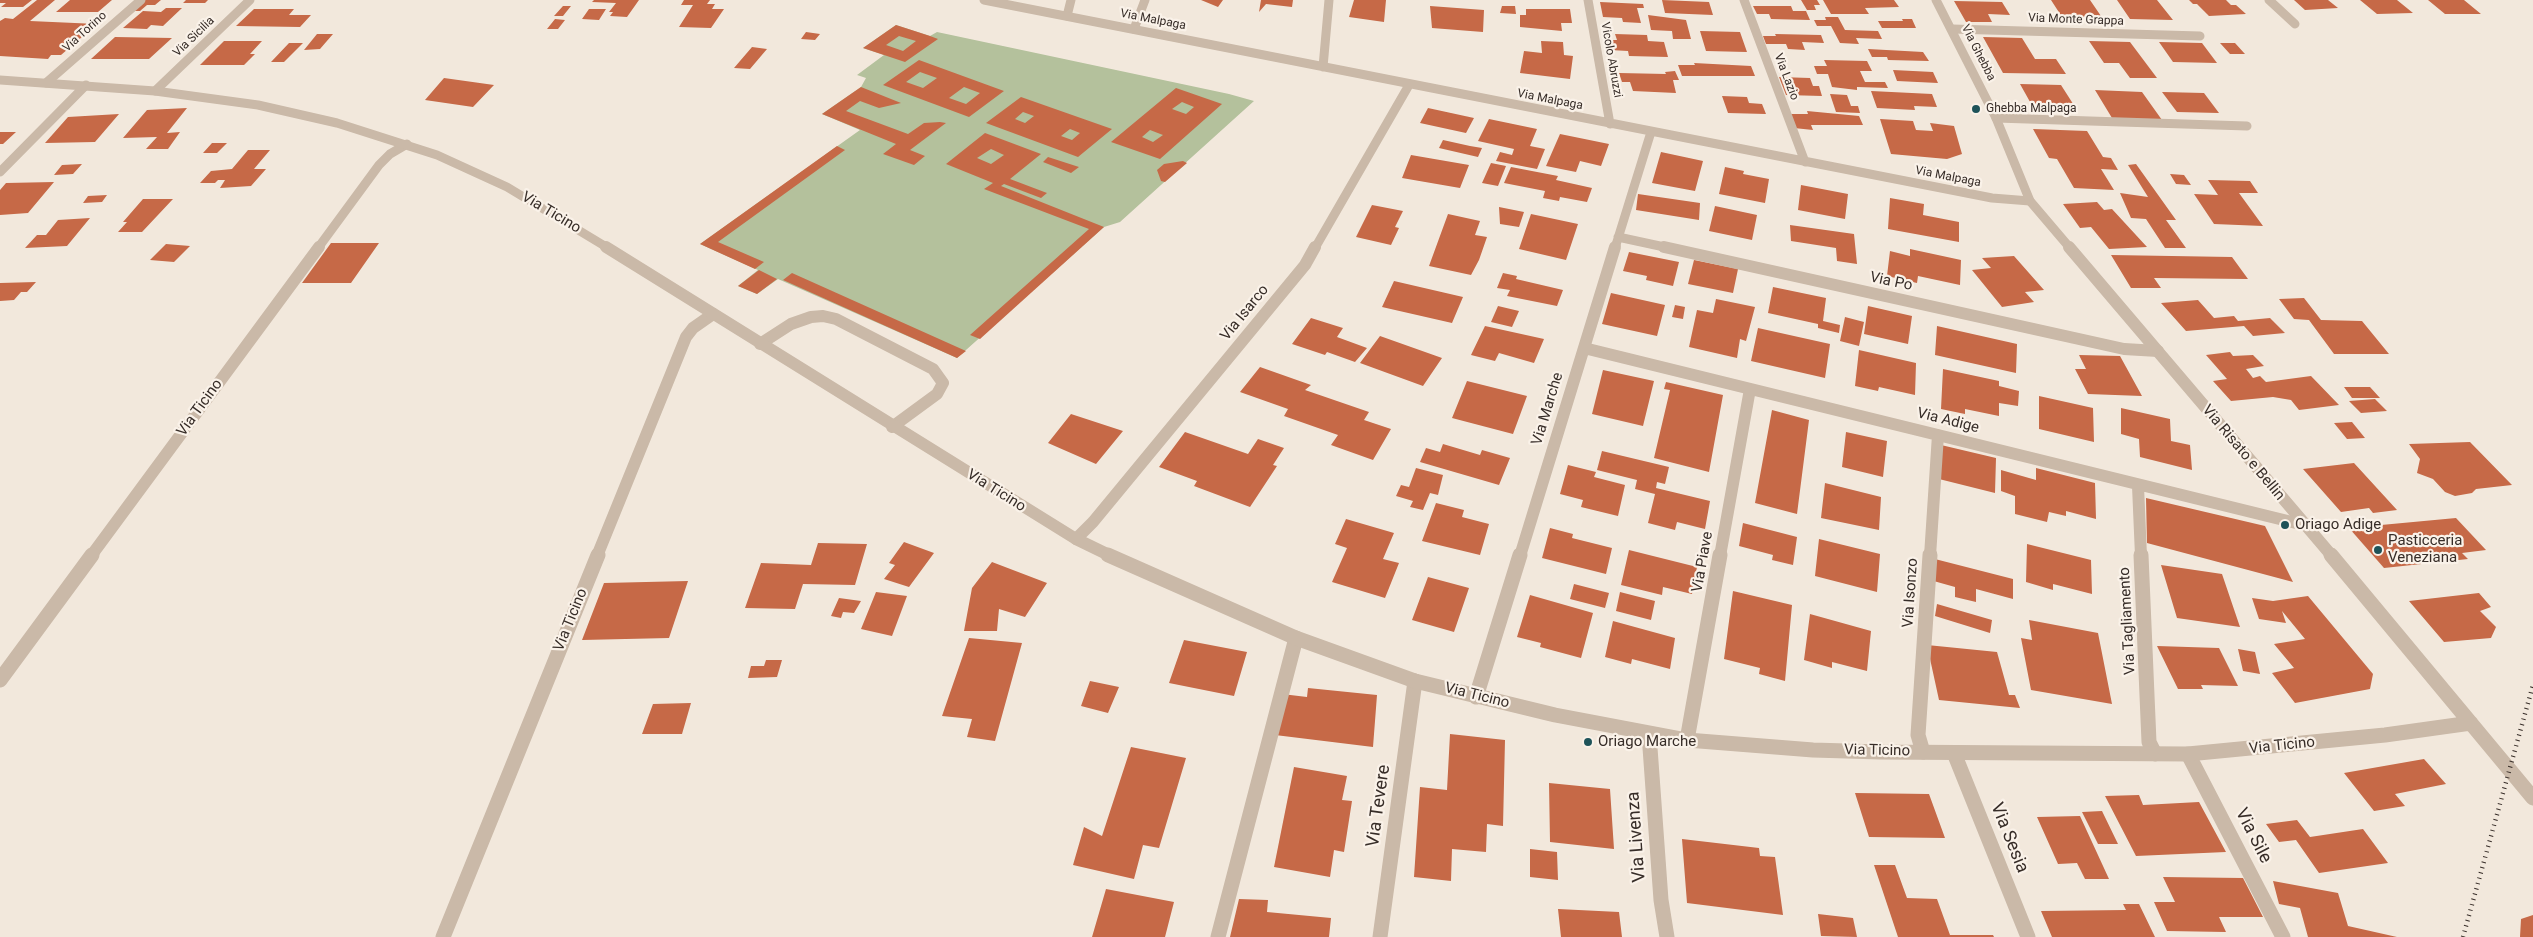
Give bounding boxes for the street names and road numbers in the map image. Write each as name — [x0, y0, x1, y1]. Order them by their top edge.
street label: Via Malpaga — [1119, 7, 1187, 33]
street label: Via Torino — [60, 9, 110, 55]
street label: Via Monte Grappa — [2028, 11, 2124, 29]
street label: Via Sicilia — [170, 14, 218, 60]
street label: Vicolo Abruzzi — [1597, 21, 1625, 99]
street label: Via Ghebba — [1958, 22, 1998, 84]
street label: Via Lazio — [1771, 52, 1801, 102]
street label: Via Malpaga — [1516, 87, 1584, 113]
street label: Via Malpaga — [1914, 164, 1982, 190]
street label: Via Ticino — [518, 188, 584, 238]
street label: Via Po — [1868, 269, 1914, 295]
street label: Via Isarco — [1217, 282, 1273, 344]
street label: Via Marche — [1528, 370, 1568, 448]
street label: Via Ticino — [173, 376, 227, 440]
street label: Via Risato e Bellin — [2198, 402, 2288, 504]
street label: Via Adige — [1915, 405, 1981, 437]
street label: Via Ticino — [963, 466, 1029, 516]
street label: Via Piave — [1689, 530, 1717, 594]
street label: Via Isonzo — [1900, 558, 1922, 628]
street label: Via Tagliamento — [2116, 567, 2140, 675]
street label: Via Ticino — [550, 586, 592, 654]
street label: Via Ticino — [1443, 679, 1511, 713]
street label: Via Ticino — [2248, 734, 2316, 758]
street label: Via Ticino — [1844, 741, 1910, 761]
street label: Via Tevere — [1363, 763, 1395, 849]
street label: Via Livenza — [1623, 791, 1651, 883]
street label: Via Sesia — [1985, 800, 2033, 876]
street label: Via Sile — [2230, 805, 2276, 867]

